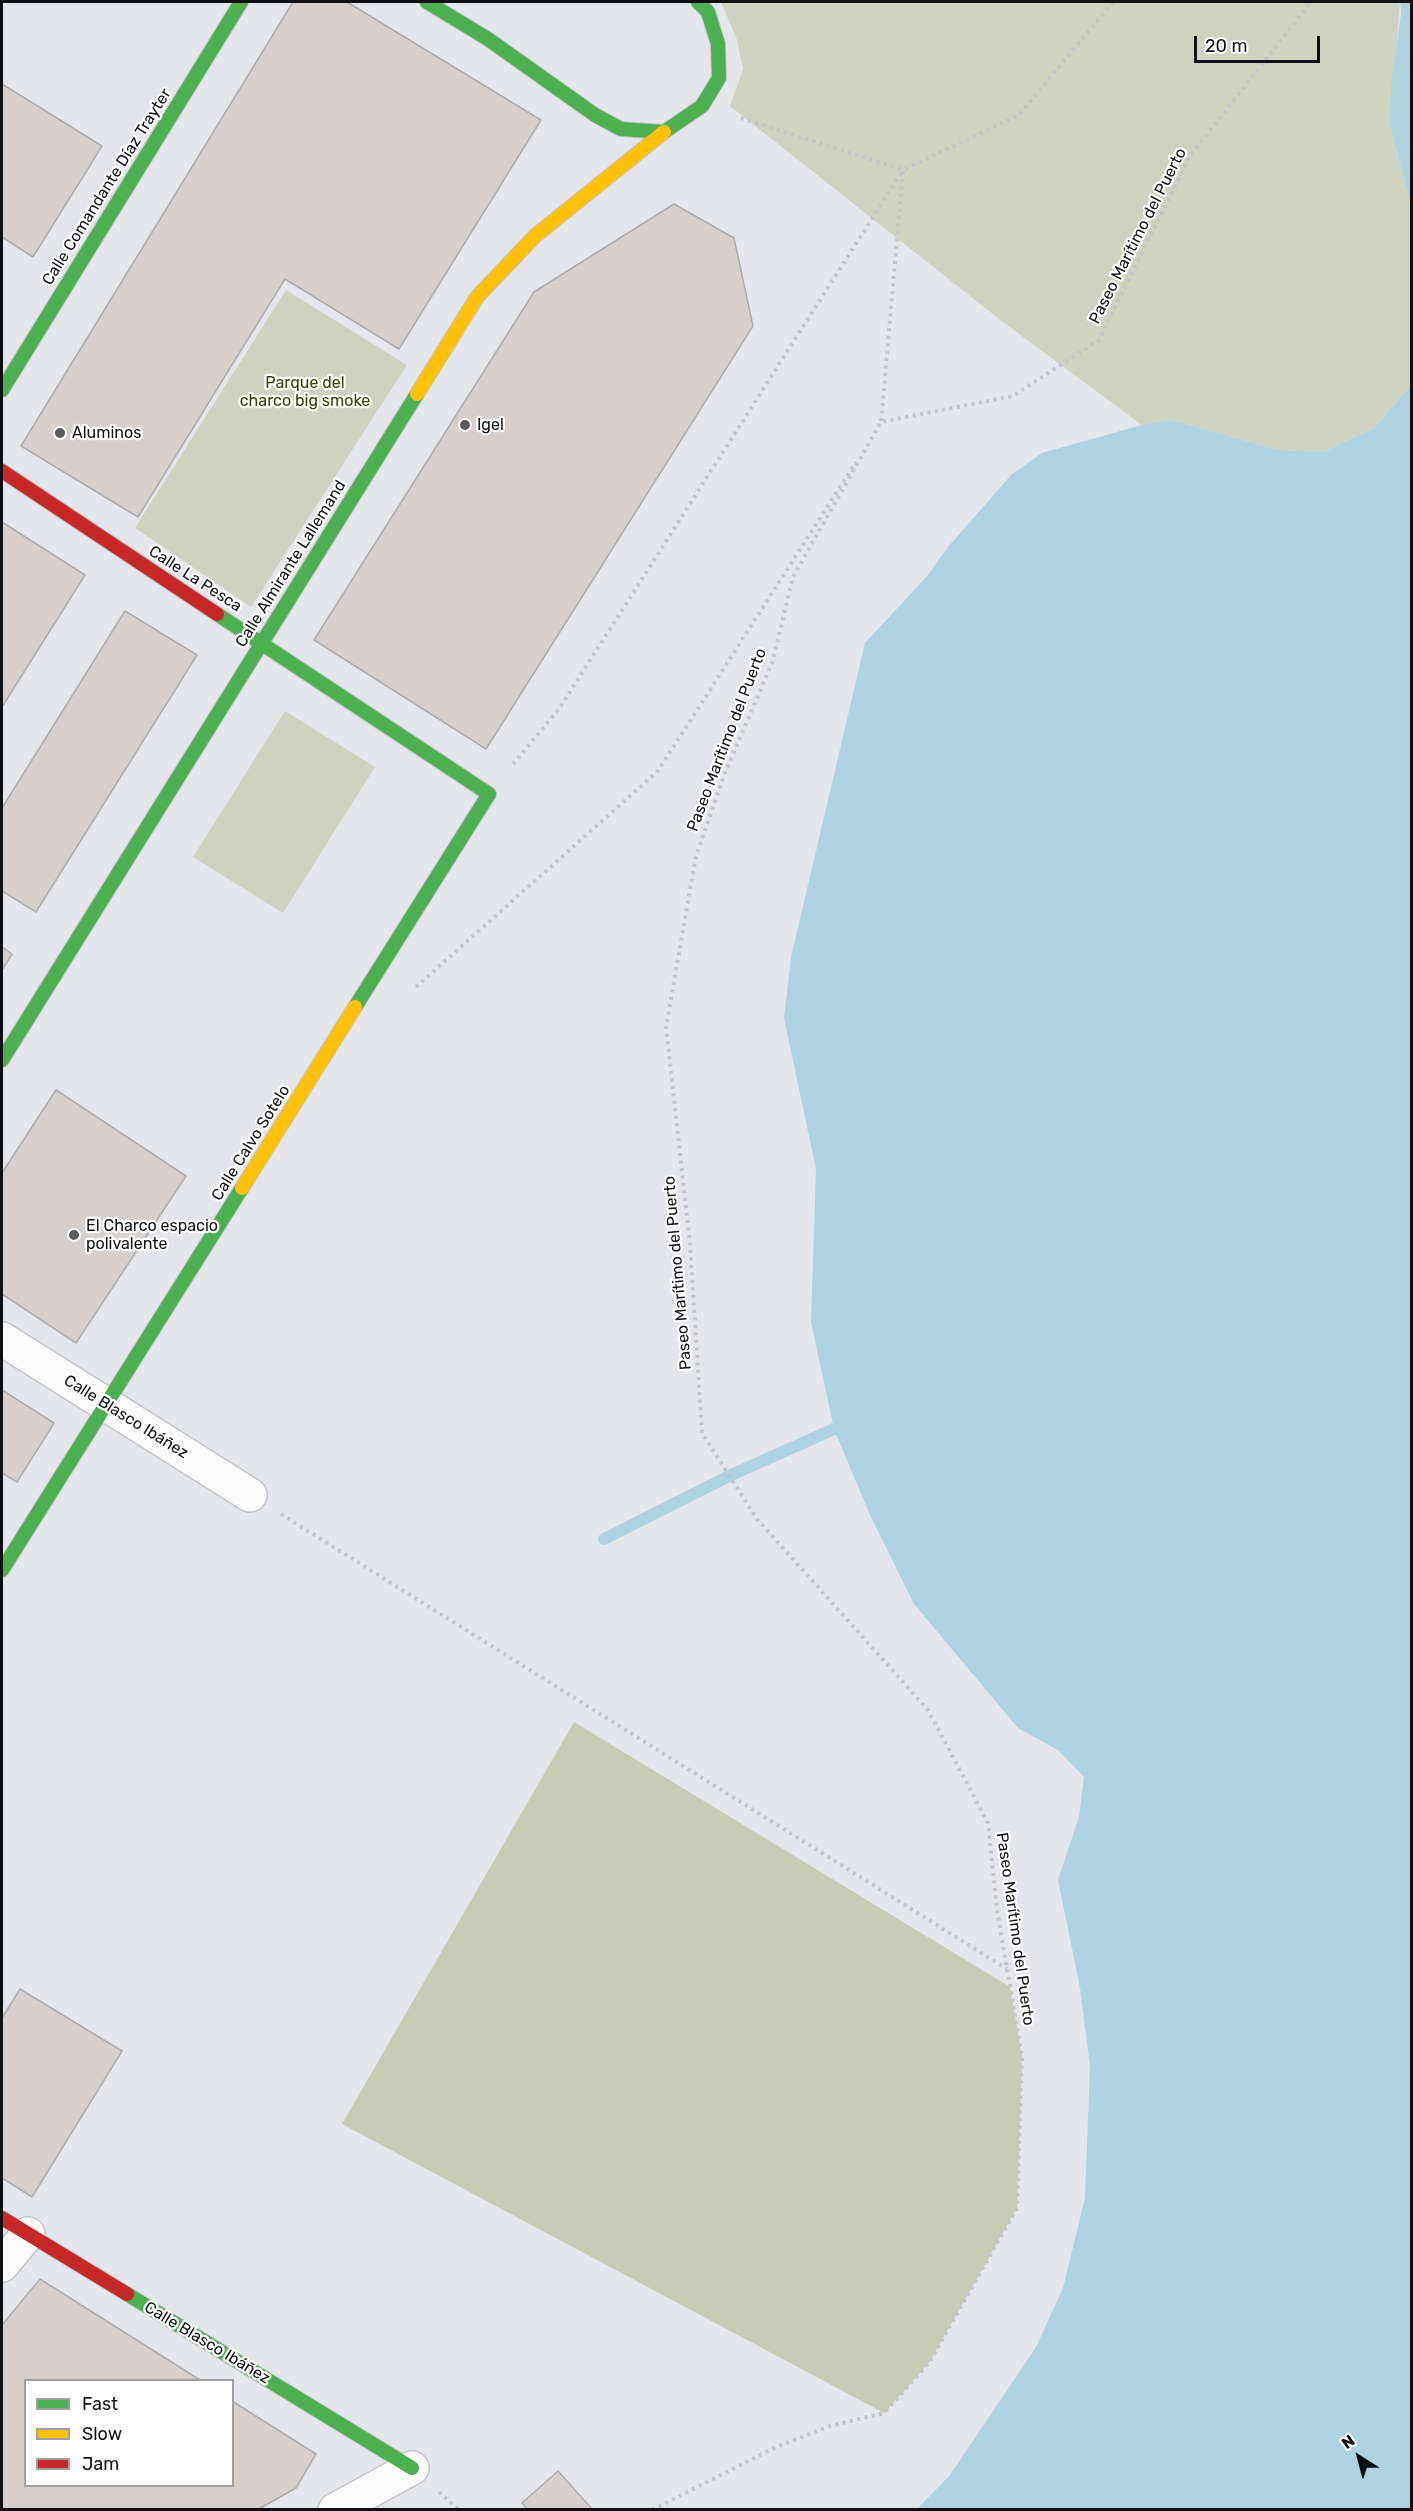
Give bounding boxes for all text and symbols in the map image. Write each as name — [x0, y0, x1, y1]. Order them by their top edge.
scale bar — [1197, 24, 1323, 62]
text: 20 m — [1205, 35, 1247, 57]
street label: Calle Comandante Díaz Trayter — [38, 85, 176, 289]
street label: Paseo Marítimo del Puerto — [1085, 145, 1191, 327]
park label: Parque del charco big smoke — [240, 373, 370, 411]
place label: Igel — [477, 415, 504, 435]
marker: Igel — [458, 418, 472, 432]
place label: Aluminos — [72, 423, 141, 443]
marker: Aluminos — [53, 426, 67, 440]
street label: Calle Almirante Lallemand — [232, 477, 350, 651]
street label: Calle La Pesca — [145, 542, 245, 616]
street label: Paseo Marítimo del Puerto — [683, 646, 771, 834]
street label: Calle Calvo Sotelo — [208, 1082, 294, 1204]
street label: Paseo Marítimo del Puerto — [660, 1175, 696, 1371]
place label: El Charco espacio polivalente — [86, 1216, 218, 1254]
marker: El Charco espacio polivalente — [67, 1228, 81, 1242]
street label: Calle Blasco Ibáñez — [60, 1371, 192, 1463]
street label: Paseo Marítimo del Puerto — [992, 1831, 1038, 2027]
street label: Calle Blasco Ibáñez — [141, 2298, 273, 2388]
legend — [24, 2379, 234, 2487]
text: Fast — [82, 2393, 118, 2415]
text: Slow — [82, 2423, 122, 2445]
north arrow — [1329, 2427, 1389, 2487]
text: N — [1338, 2431, 1358, 2453]
text: Jam — [82, 2453, 119, 2475]

